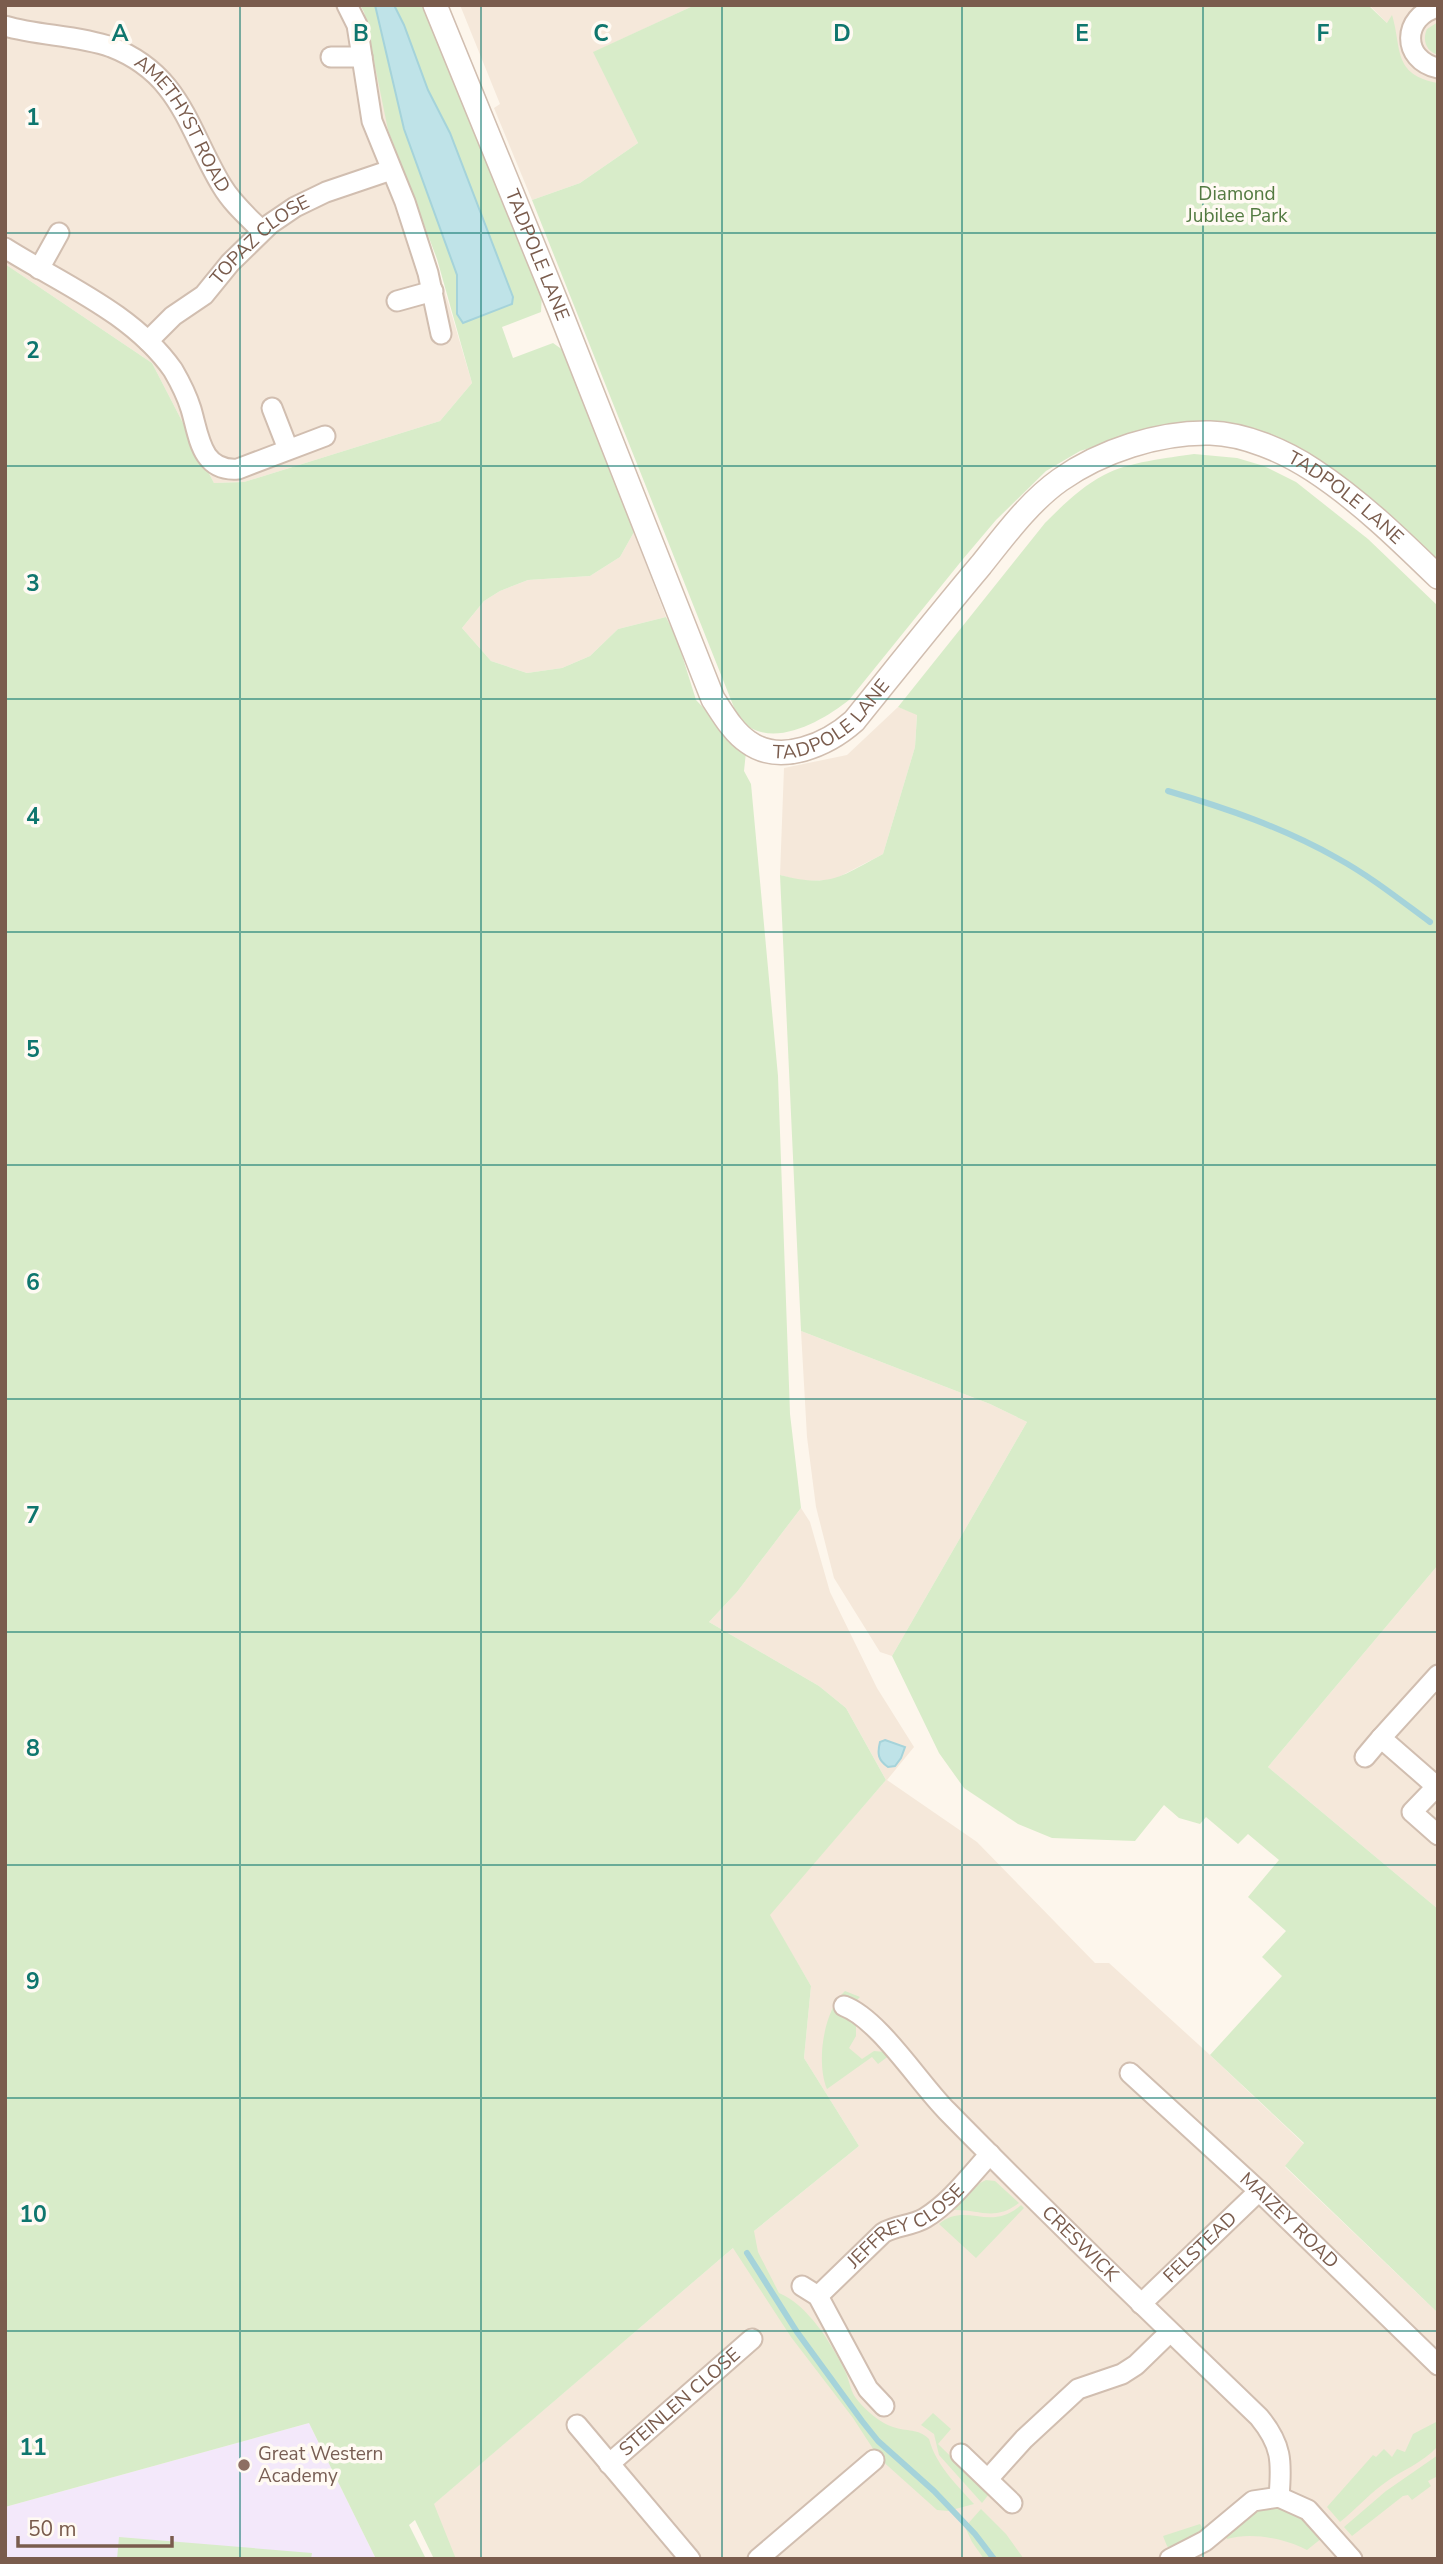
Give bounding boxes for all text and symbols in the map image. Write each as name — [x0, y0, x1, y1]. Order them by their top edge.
text: A — [111, 18, 129, 49]
text: B — [353, 18, 369, 49]
text: C — [593, 18, 609, 49]
text: D — [833, 18, 851, 49]
text: E — [1075, 18, 1089, 49]
text: F — [1317, 18, 1330, 49]
street label: AMETHYST ROAD — [129, 49, 236, 198]
text: 1 — [26, 102, 40, 133]
park label: Diamond Jubilee Park — [1186, 181, 1288, 229]
street label: TADPOLE LANE — [499, 185, 576, 324]
street label: TOPAZ CLOSE — [204, 189, 314, 290]
text: 2 — [26, 335, 40, 366]
street label: TADPOLE LANE — [1283, 445, 1409, 550]
text: 3 — [26, 568, 40, 599]
street label: TADPOLE LANE — [772, 674, 896, 766]
text: 4 — [26, 801, 40, 832]
text: 5 — [26, 1034, 40, 1065]
text: 6 — [26, 1267, 40, 1298]
text: 7 — [26, 1500, 40, 1531]
text: 8 — [26, 1733, 40, 1764]
text: 9 — [26, 1966, 40, 1997]
street label: MAIZEY ROAD — [1234, 2167, 1344, 2274]
street label: JEFFREY CLOSE — [841, 2178, 970, 2275]
text: 10 — [19, 2199, 47, 2230]
street label: CRESWICK — [1036, 2200, 1125, 2288]
street label: FELSTEAD — [1158, 2206, 1243, 2289]
street label: STEINLEN CLOSE — [614, 2342, 746, 2462]
text: 11 — [19, 2432, 47, 2463]
place label: Great Western Academy — [258, 2441, 383, 2489]
marker: Great Western Academy — [236, 2457, 252, 2473]
scale bar — [18, 2504, 172, 2548]
text: 50 m — [28, 2515, 77, 2543]

